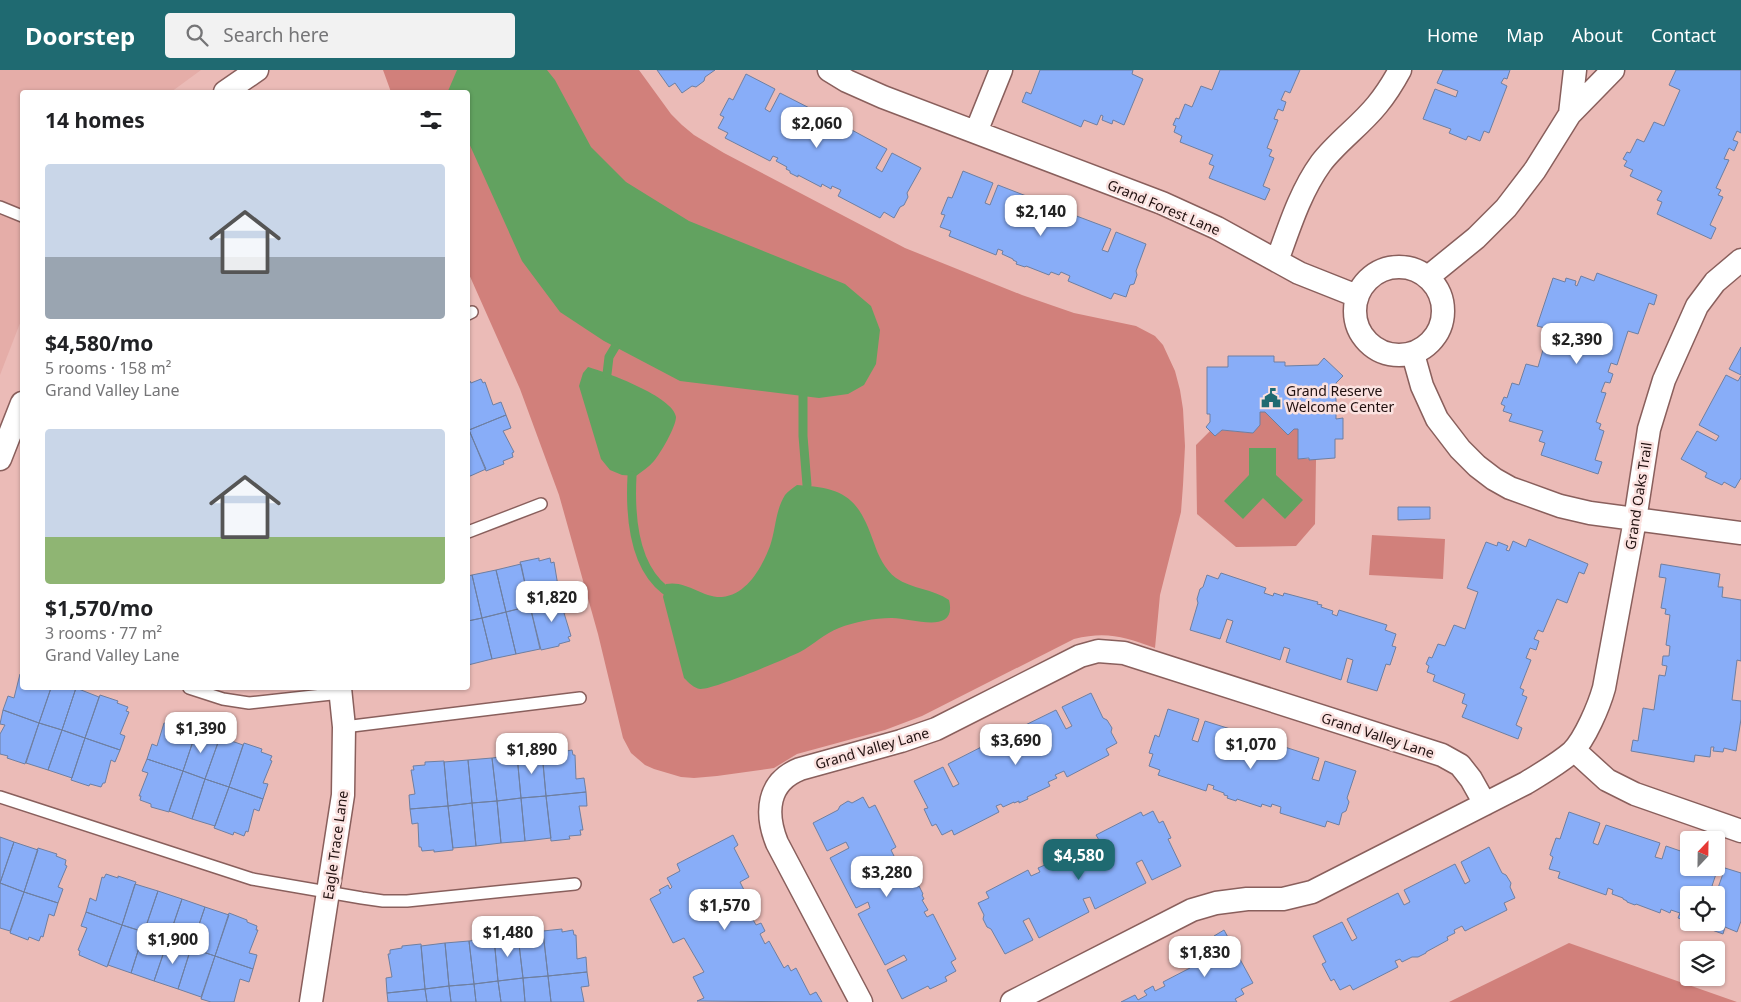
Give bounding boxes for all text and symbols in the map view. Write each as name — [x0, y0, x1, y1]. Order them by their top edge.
search box — [165, 13, 515, 58]
text: Doorstep — [25, 19, 135, 52]
icon: search — [183, 21, 211, 49]
text: Search here — [223, 22, 329, 48]
text: Home — [1427, 23, 1478, 47]
text: Map — [1506, 23, 1544, 47]
text: About — [1572, 23, 1623, 47]
text: Contact — [1651, 23, 1716, 47]
text: 14 homes — [45, 106, 145, 134]
icon: filters — [417, 106, 445, 134]
pin: $2,060 — [776, 106, 858, 149]
text: $2,060 — [792, 112, 842, 134]
street label: Grand Forest Lane — [1105, 175, 1223, 239]
pin: $2,140 — [1000, 194, 1082, 237]
icon: home — [200, 197, 290, 287]
text: $2,140 — [1016, 200, 1066, 222]
pin: $2,390 — [1536, 322, 1618, 365]
text: $2,390 — [1552, 328, 1602, 350]
text: $4,580/mo — [45, 329, 153, 357]
text: 5 rooms · 158 m² — [45, 357, 171, 379]
text: Grand Valley Lane — [45, 379, 180, 401]
place label: Grand Reserve Welcome Center — [1286, 381, 1394, 416]
public building icon: Grand Reserve Welcome Center — [1260, 387, 1282, 409]
street label: Grand Oaks Trail — [1620, 441, 1656, 551]
icon: home — [200, 462, 290, 552]
pin: $1,820 — [511, 580, 593, 623]
text: $1,820 — [527, 586, 577, 608]
text: $1,570/mo — [45, 594, 153, 622]
text: 3 rooms · 77 m² — [45, 622, 162, 644]
text: Grand Valley Lane — [45, 644, 180, 666]
street label: Grand Valley Lane — [1319, 708, 1437, 762]
pin: $1,390 — [160, 712, 242, 754]
text: $1,390 — [176, 717, 226, 739]
street label: Grand Valley Lane — [813, 723, 931, 773]
pin: $3,690 — [975, 724, 1057, 766]
pin: $1,070 — [1210, 728, 1292, 770]
text: $3,690 — [991, 729, 1041, 751]
pin: $1,890 — [491, 732, 573, 775]
text: $1,070 — [1226, 733, 1276, 755]
text: $1,890 — [507, 738, 557, 760]
street label: Eagle Trace Lane — [318, 789, 352, 901]
north arrow — [1680, 831, 1725, 876]
map controls — [1680, 831, 1725, 986]
pin: $4,580 — [1038, 838, 1120, 881]
text: $4,580 — [1054, 844, 1104, 866]
pin: $3,280 — [846, 856, 928, 898]
text: $3,280 — [862, 861, 912, 883]
button: locate — [1680, 886, 1725, 931]
pin: $1,570 — [684, 888, 766, 931]
text: $1,570 — [700, 894, 750, 916]
pin: $1,480 — [467, 916, 549, 958]
text: $1,480 — [483, 921, 533, 943]
pin: $1,900 — [132, 922, 214, 965]
text: $1,900 — [148, 928, 198, 950]
pin: $1,830 — [1164, 936, 1246, 978]
text: $1,830 — [1180, 941, 1230, 963]
button: layers — [1680, 941, 1725, 986]

